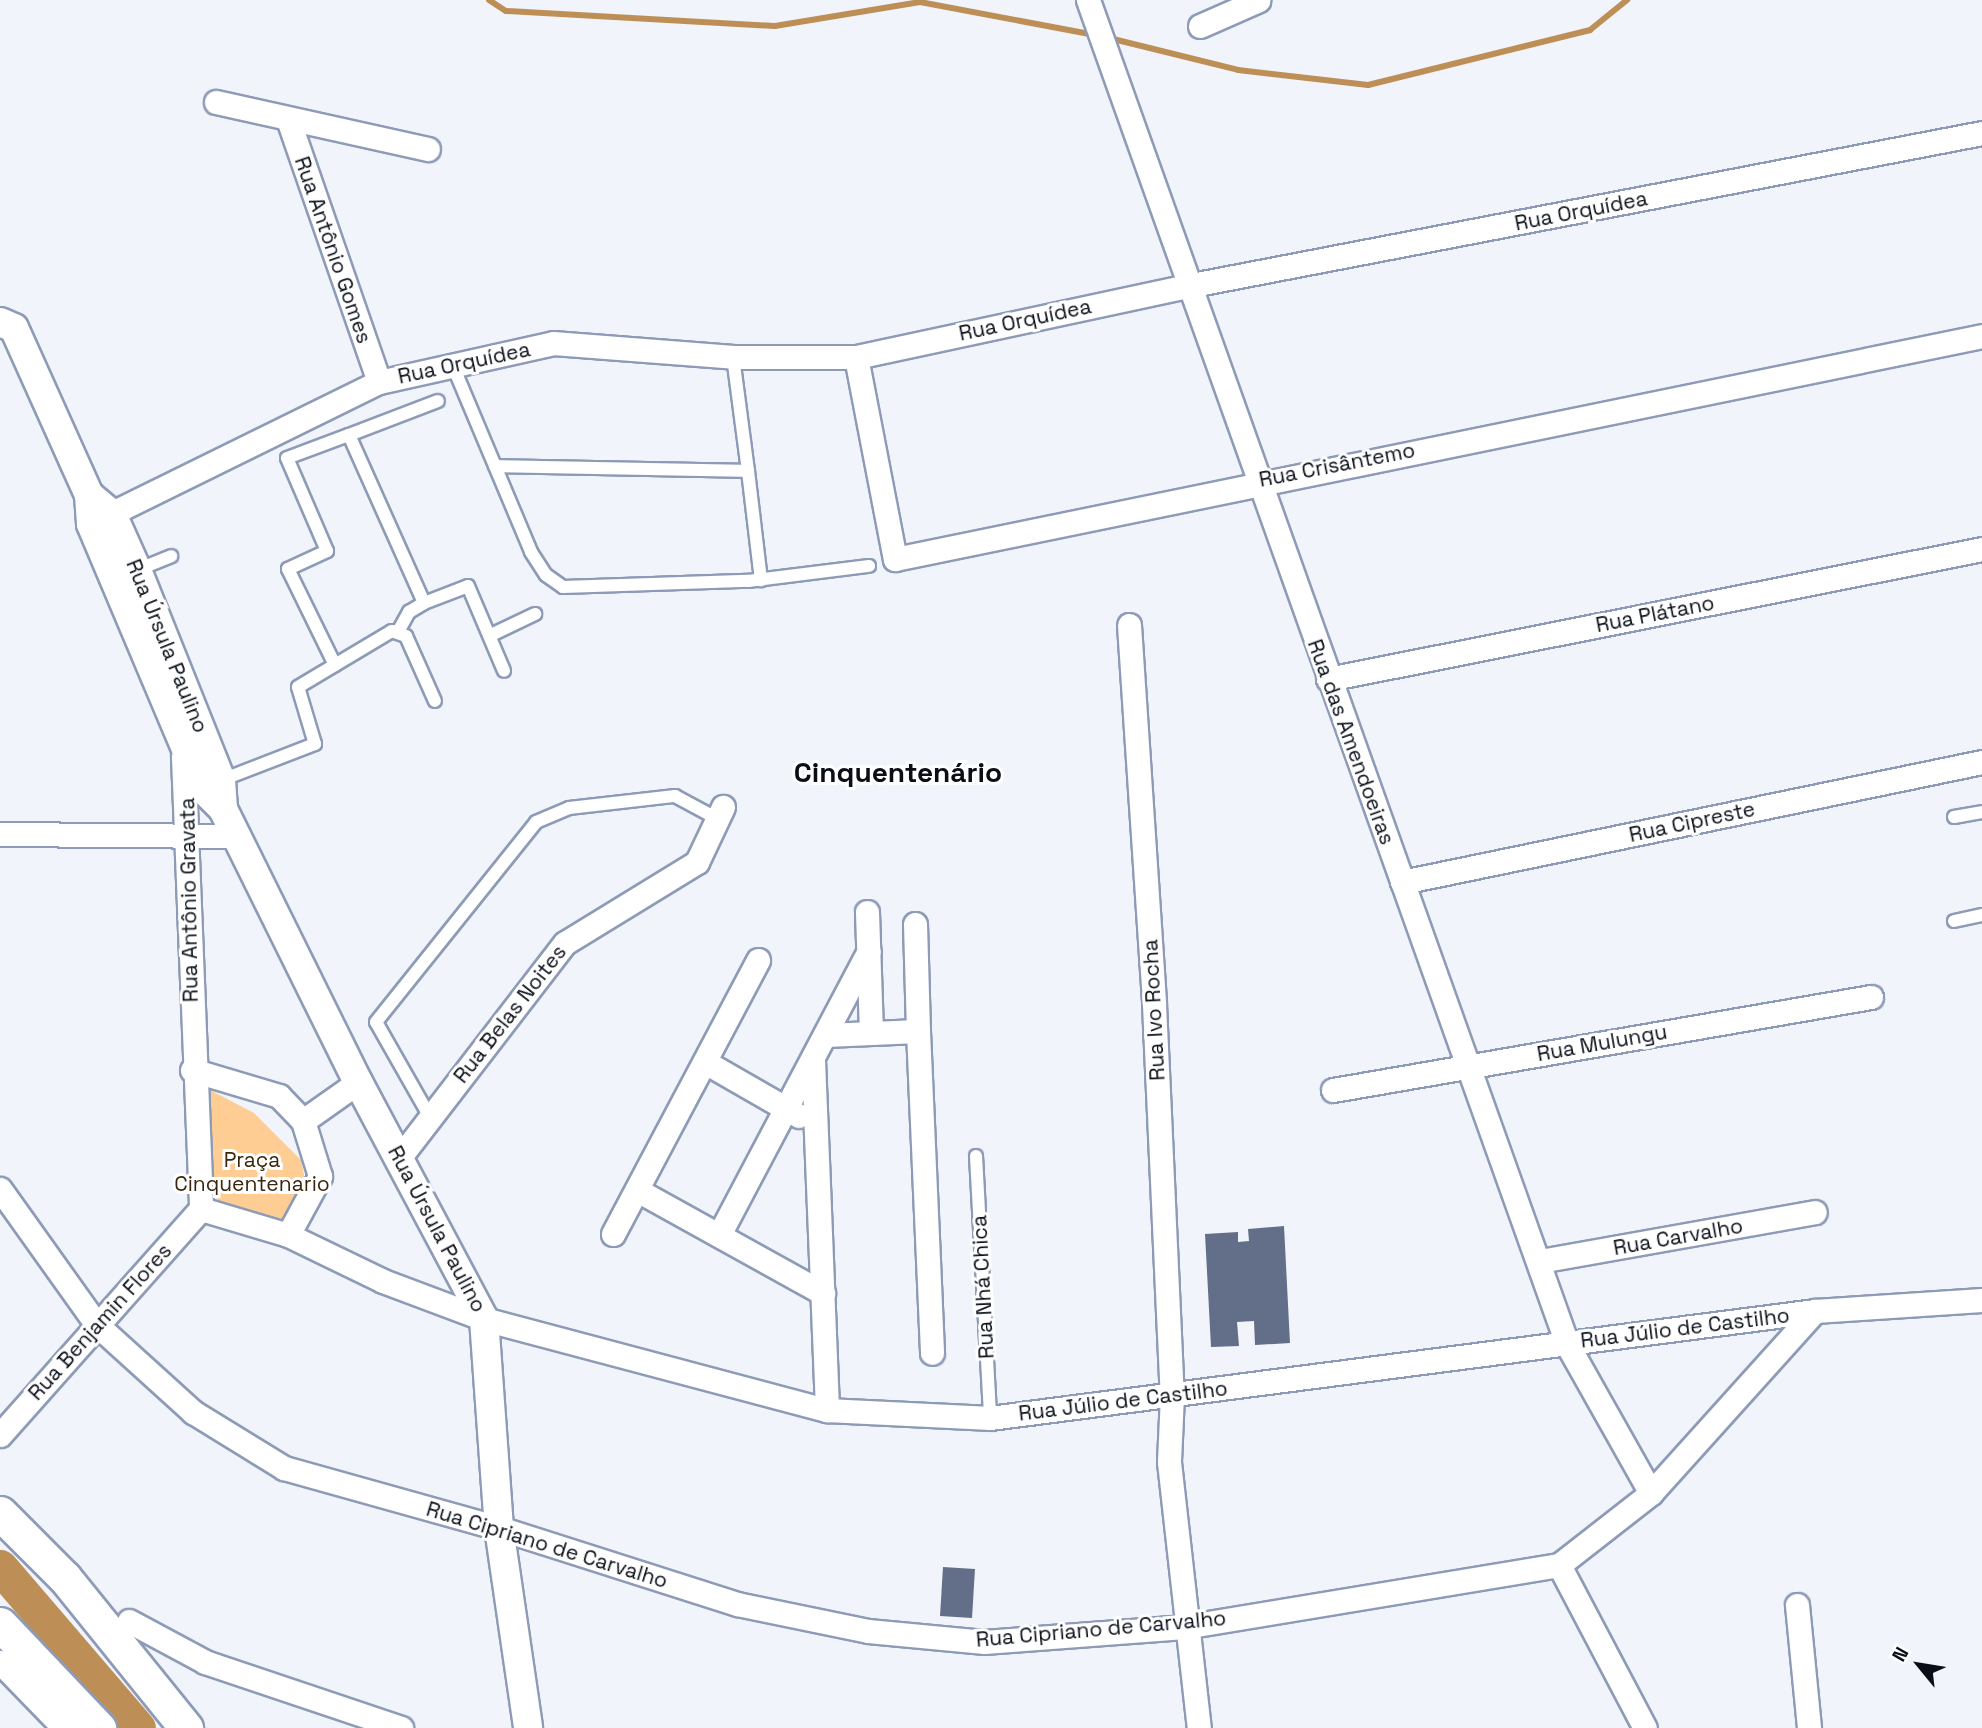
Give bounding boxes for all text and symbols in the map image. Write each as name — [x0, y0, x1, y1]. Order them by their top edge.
street label: Rua Antônio Gomes — [289, 153, 377, 347]
street label: Rua Orquídea — [1512, 186, 1650, 236]
street label: Rua Orquídea — [956, 294, 1094, 346]
street label: Rua Orquídea — [395, 337, 533, 389]
street label: Rua Crisântemo — [1257, 438, 1417, 492]
street label: Rua Úrsula Paulino — [121, 556, 213, 736]
street label: Rua Plátano — [1594, 590, 1716, 638]
street label: Rua das Amendoeiras — [1302, 636, 1400, 848]
district label: Cinquentenário — [794, 755, 1002, 789]
street label: Rua Cipreste — [1627, 796, 1757, 848]
street label: Rua Antônio Gravata — [175, 797, 203, 1003]
street label: Rua Ivo Rocha — [1138, 939, 1170, 1081]
street label: Rua Belas Noites — [448, 940, 572, 1088]
street label: Rua Mulungu — [1535, 1019, 1669, 1067]
street label: Rua Úrsula Paulino — [382, 1141, 492, 1317]
park label: Praça Cinquentenario — [174, 1147, 330, 1197]
street label: Rua Carvalho — [1611, 1213, 1745, 1261]
street label: Rua Nhá Chica — [967, 1214, 999, 1360]
street label: Rua Benjamin Flores — [23, 1239, 177, 1405]
street label: Rua Júlio de Castilho — [1579, 1303, 1791, 1353]
street label: Rua Júlio de Castilho — [1017, 1376, 1229, 1426]
street label: Rua Cipriano de Carvalho — [423, 1496, 671, 1594]
street label: Rua Cipriano de Carvalho — [975, 1606, 1227, 1652]
north arrow — [1884, 1630, 1954, 1700]
text: N — [1886, 1642, 1914, 1666]

